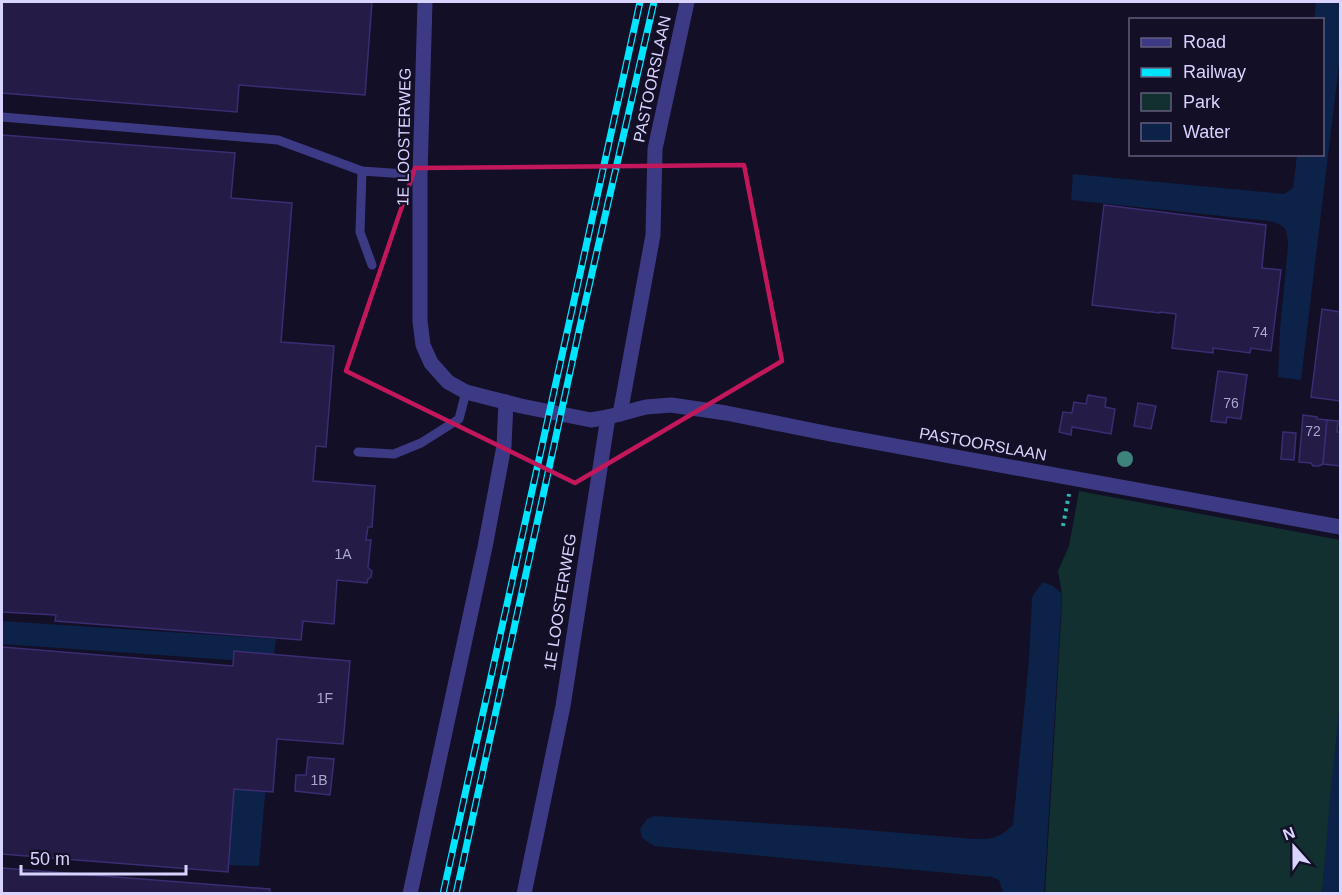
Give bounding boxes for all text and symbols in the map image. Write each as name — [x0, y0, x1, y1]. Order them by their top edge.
street label: PASTOORSLAAN — [630, 14, 674, 144]
legend — [1129, 18, 1324, 156]
text: Road — [1183, 32, 1226, 52]
text: Railway — [1183, 62, 1246, 82]
street label: 1E LOOSTERWEG — [394, 68, 414, 206]
text: Park — [1183, 92, 1221, 112]
text: Water — [1183, 122, 1230, 142]
house number: 74 — [1252, 324, 1268, 340]
house number: 76 — [1223, 395, 1239, 411]
house number: 72 — [1305, 423, 1321, 439]
street label: PASTOORSLAAN — [918, 424, 1048, 464]
street label: 1E LOOSTERWEG — [541, 532, 579, 672]
house number: 1A — [334, 546, 352, 562]
house number: 1F — [317, 690, 333, 706]
house number: 1B — [310, 772, 328, 788]
north arrow — [1264, 817, 1324, 877]
text: N — [1280, 823, 1297, 843]
scale bar — [21, 838, 186, 876]
text: 50 m — [30, 849, 70, 869]

